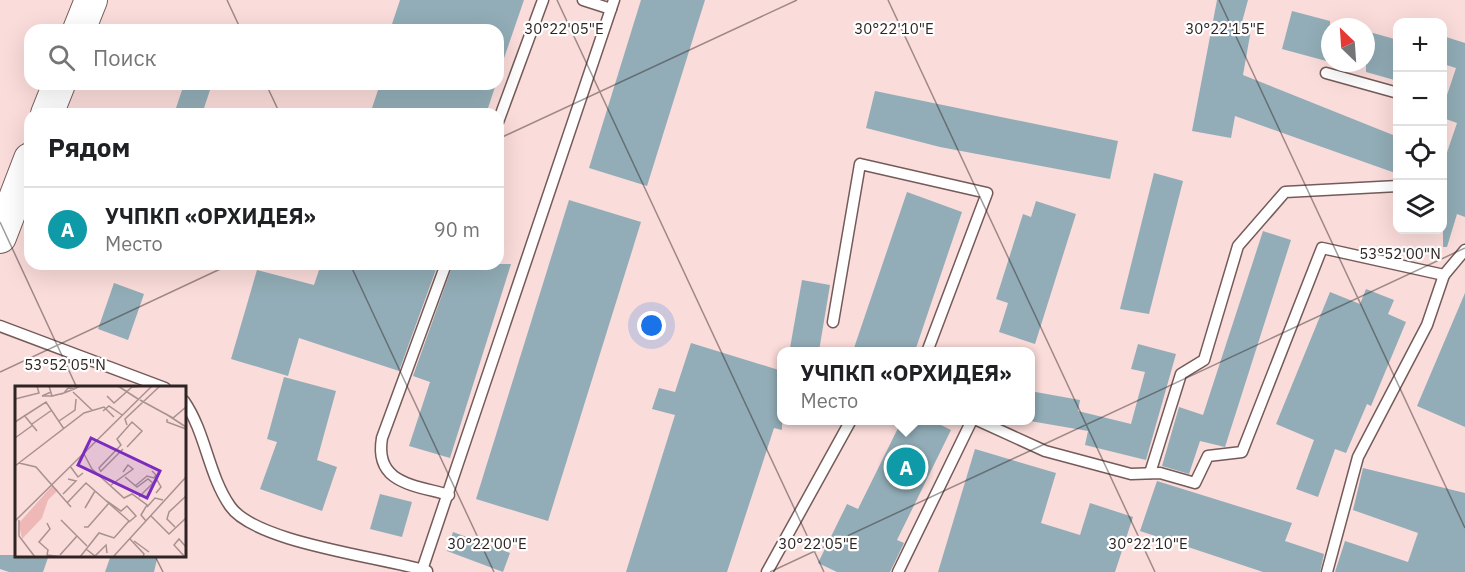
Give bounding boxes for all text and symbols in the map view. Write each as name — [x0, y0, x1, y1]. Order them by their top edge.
north arrow — [1321, 18, 1375, 72]
map controls — [1393, 18, 1447, 234]
button: + — [1393, 18, 1447, 72]
text: 30°22'05"E — [524, 19, 604, 38]
text: 30°22'10"E — [854, 19, 934, 38]
text: 30°22'15"E — [1185, 19, 1265, 38]
search box — [24, 24, 504, 90]
icon: search — [45, 41, 78, 74]
text: Поиск — [93, 43, 157, 72]
button: − — [1393, 72, 1447, 126]
button: locate — [1393, 126, 1447, 180]
text: Рядом — [48, 130, 130, 164]
button: layers — [1393, 180, 1447, 234]
text: УЧПКП «ОРХИДЕЯ» — [105, 201, 316, 230]
text: A — [61, 216, 74, 243]
text: 90 m — [434, 216, 480, 243]
text: Место — [105, 230, 163, 257]
text: 53°52'00"N — [1359, 244, 1441, 263]
your location — [637, 311, 666, 340]
popup — [777, 347, 1035, 425]
text: 53°52'05"N — [24, 355, 106, 374]
text: УЧПКП «ОРХИДЕЯ» — [801, 358, 1011, 387]
inset map — [15, 386, 186, 557]
text: Место — [801, 387, 858, 414]
pin: A — [886, 444, 926, 490]
text: 30°22'00"E — [447, 534, 527, 553]
text: 30°22'05"E — [778, 534, 858, 553]
text: 30°22'10"E — [1108, 534, 1188, 553]

